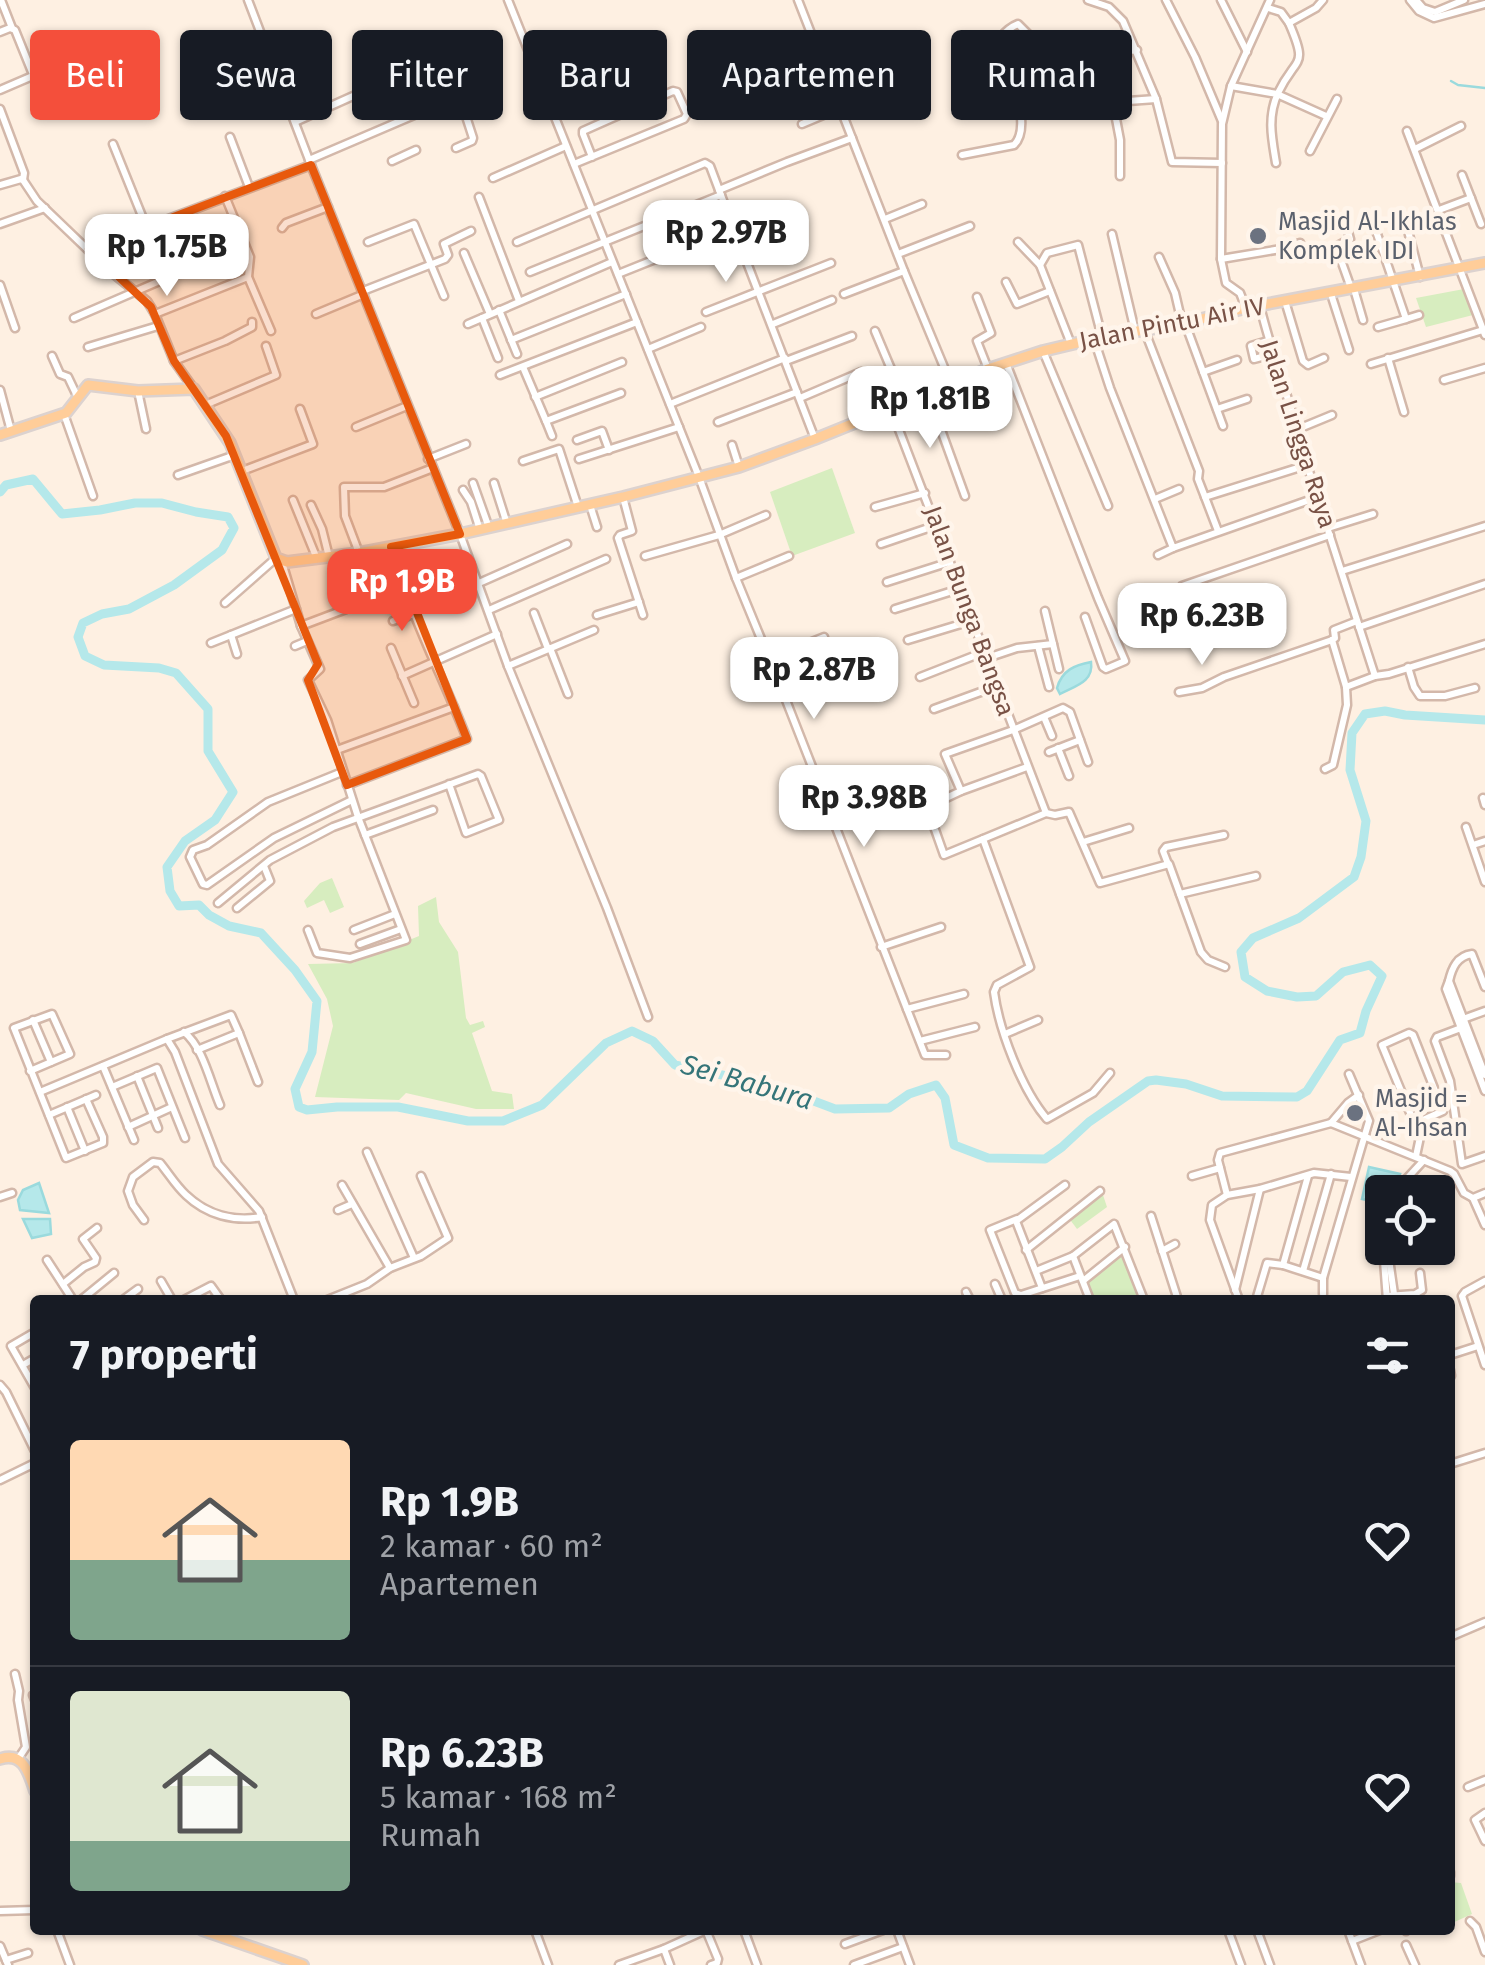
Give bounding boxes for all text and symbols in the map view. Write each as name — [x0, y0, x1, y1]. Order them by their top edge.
chip: Beli — [30, 30, 160, 120]
chip: Sewa — [180, 30, 332, 120]
chip: Filter — [352, 30, 503, 120]
chip: Baru — [523, 30, 667, 120]
chip: Apartemen — [687, 30, 931, 120]
chip: Rumah — [951, 30, 1132, 120]
pin: Rp 2.97B — [623, 200, 829, 285]
place label: Masjid Al-Ikhlas Komplek IDI — [1278, 207, 1457, 266]
text: Rp 2.97B — [665, 213, 787, 251]
pin: Rp 1.75B — [64, 214, 270, 299]
marker: Masjid Al-Ikhlas Komplek IDI — [1247, 225, 1269, 247]
text: Rp 1.75B — [107, 227, 227, 265]
street label: Jalan Pintu Air IV — [1077, 291, 1267, 357]
street label: Jalan Lingga Raya — [1253, 336, 1343, 532]
pin: Rp 1.81B — [827, 366, 1033, 451]
text: Rp 1.81B — [869, 379, 991, 417]
street label: Jalan Bunga Bangsa — [917, 502, 1021, 720]
pin: Rp 1.9B — [310, 549, 494, 634]
text: Rp 1.9B — [349, 562, 455, 600]
pin: Rp 6.23B — [1099, 583, 1305, 668]
text: Rp 6.23B — [1140, 596, 1264, 634]
pin: Rp 2.87B — [711, 637, 917, 722]
text: Rp 2.87B — [752, 650, 876, 688]
pin: Rp 3.98B — [761, 765, 967, 850]
text: Rp 3.98B — [801, 778, 927, 816]
water label: Sei Babura — [676, 1047, 817, 1117]
place label: Masjid = Al-Ihsan — [1375, 1084, 1468, 1143]
marker: Masjid = Al-Ihsan — [1344, 1102, 1366, 1124]
map controls — [1365, 1175, 1455, 1265]
button: locate — [1365, 1175, 1455, 1265]
icon: filters — [1360, 1328, 1415, 1383]
text: 7 properti — [70, 1330, 258, 1380]
text: Rp 1.9B — [380, 1477, 519, 1527]
icon: home — [150, 1480, 270, 1600]
icon: heart — [1360, 1513, 1415, 1568]
text: 2 kamar · 60 m² — [380, 1527, 603, 1565]
text: Apartemen — [380, 1565, 539, 1603]
text: Rp 6.23B — [380, 1728, 544, 1778]
icon: home — [150, 1731, 270, 1851]
icon: heart — [1360, 1764, 1415, 1819]
text: 5 kamar · 168 m² — [380, 1778, 617, 1816]
text: Rumah — [380, 1816, 482, 1854]

